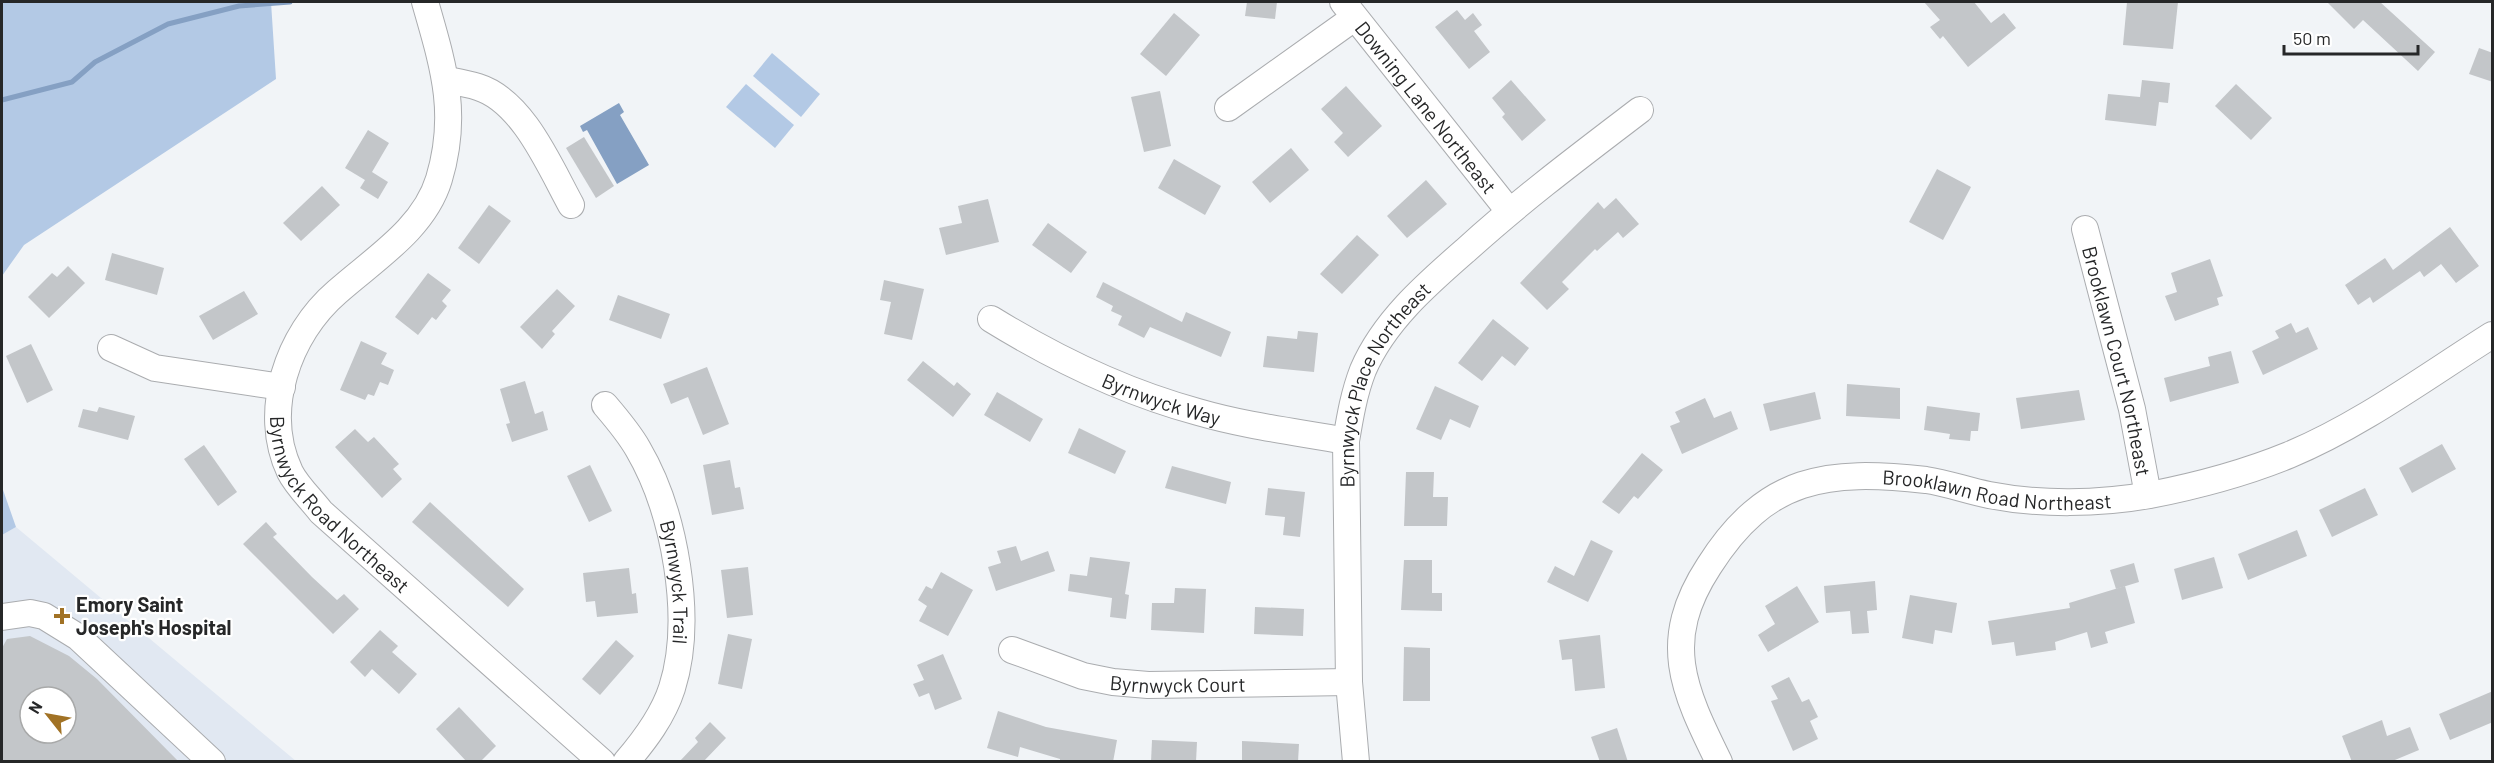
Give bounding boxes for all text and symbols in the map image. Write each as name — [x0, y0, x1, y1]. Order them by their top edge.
street label: Downing Lane Northeast — [1351, 16, 1502, 198]
scale bar — [2284, 18, 2418, 56]
text: 50 m — [2293, 27, 2331, 49]
street label: Brooklawn Court Northeast — [2078, 244, 2156, 478]
street label: Byrnwyck Place Northeast — [1333, 277, 1435, 488]
street label: Byrnwyck Way — [1099, 368, 1223, 430]
street label: Byrnwyck Road Northeast — [266, 416, 415, 597]
street label: Brooklawn Road Northeast — [1882, 464, 2112, 514]
street label: Byrnwyck Trail — [656, 517, 693, 645]
place label: Emory Saint Joseph's Hospital — [76, 592, 231, 639]
marker: Emory Saint Joseph's Hospital — [53, 607, 71, 625]
street label: Byrnwyck Court — [1109, 670, 1246, 697]
north arrow — [18, 685, 78, 745]
text: N — [24, 698, 46, 716]

